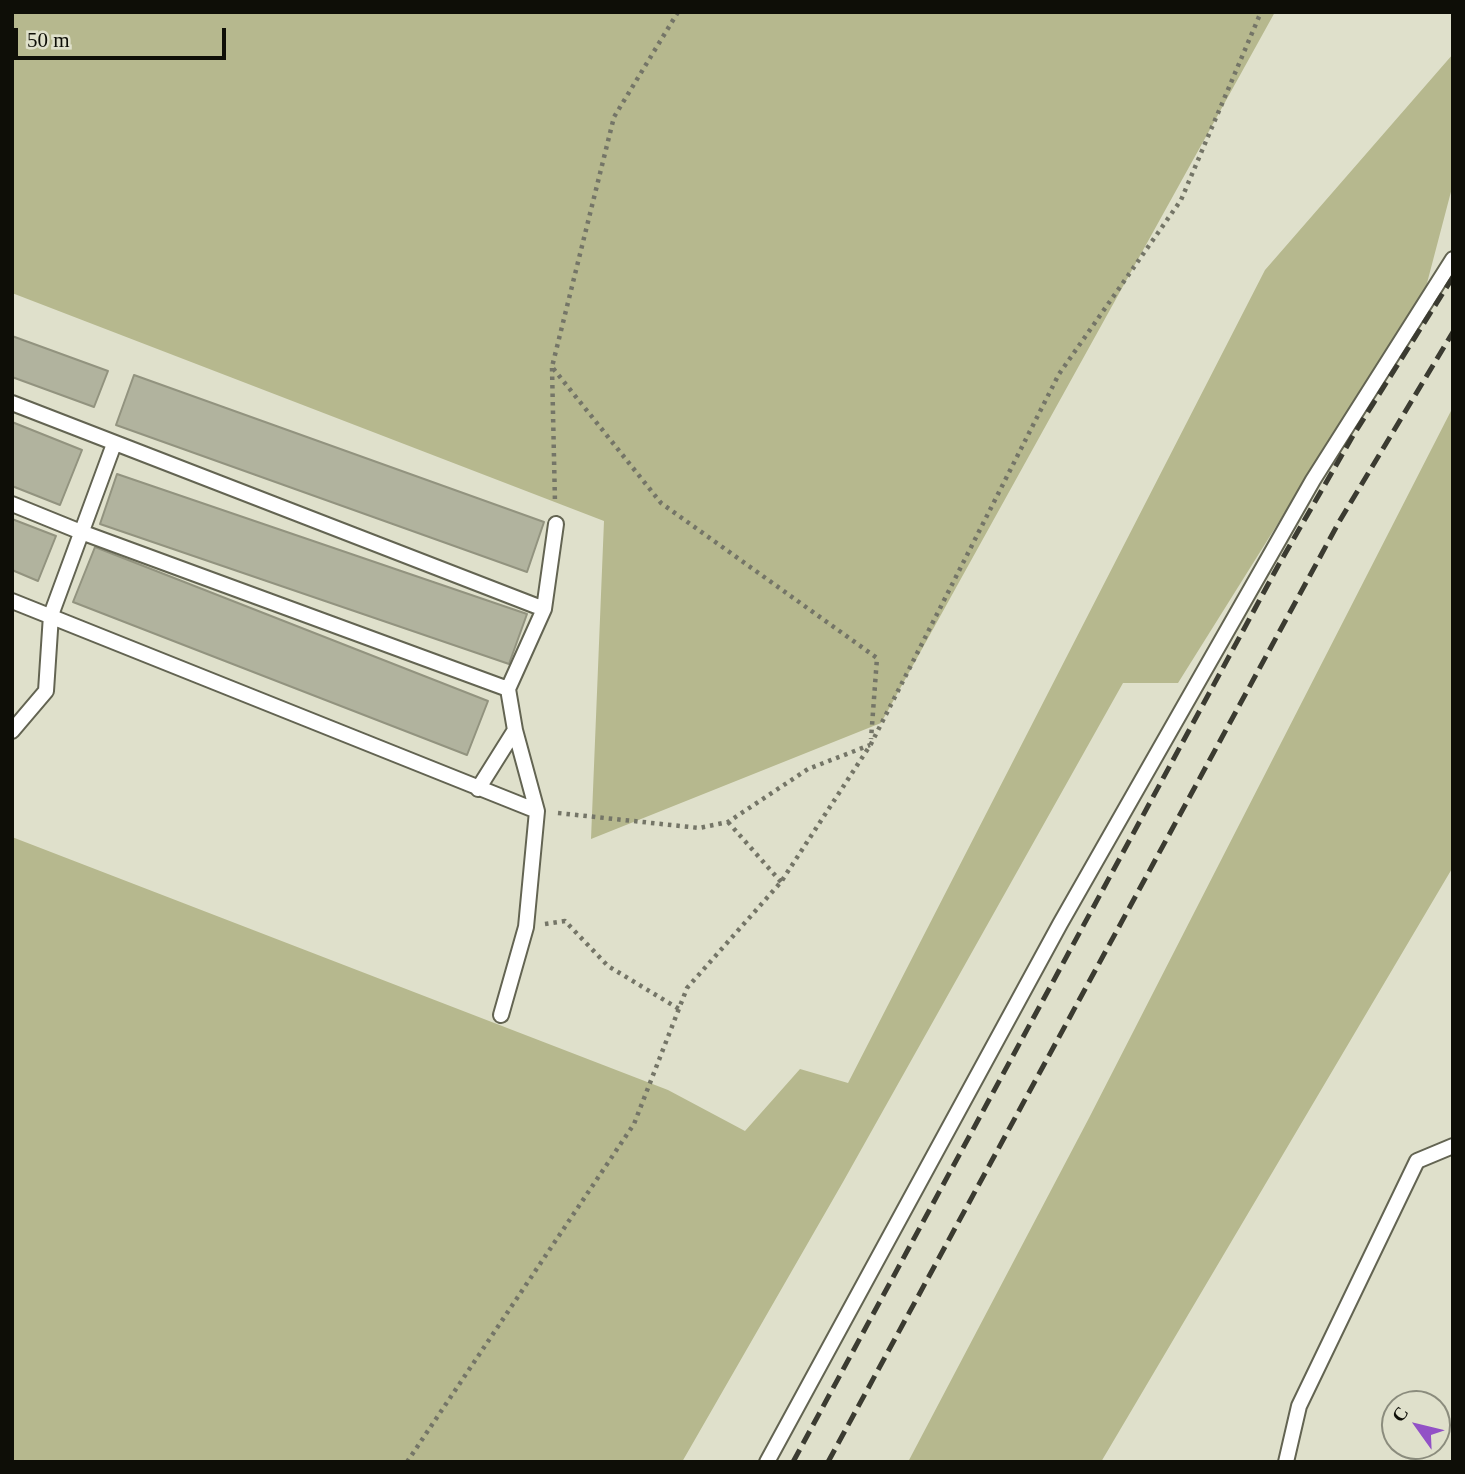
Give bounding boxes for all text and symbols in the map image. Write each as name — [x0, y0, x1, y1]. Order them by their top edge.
scale bar — [18, 14, 229, 58]
text: 50 m — [27, 28, 70, 52]
north arrow — [1381, 1390, 1451, 1460]
text: С — [1387, 1403, 1412, 1426]

